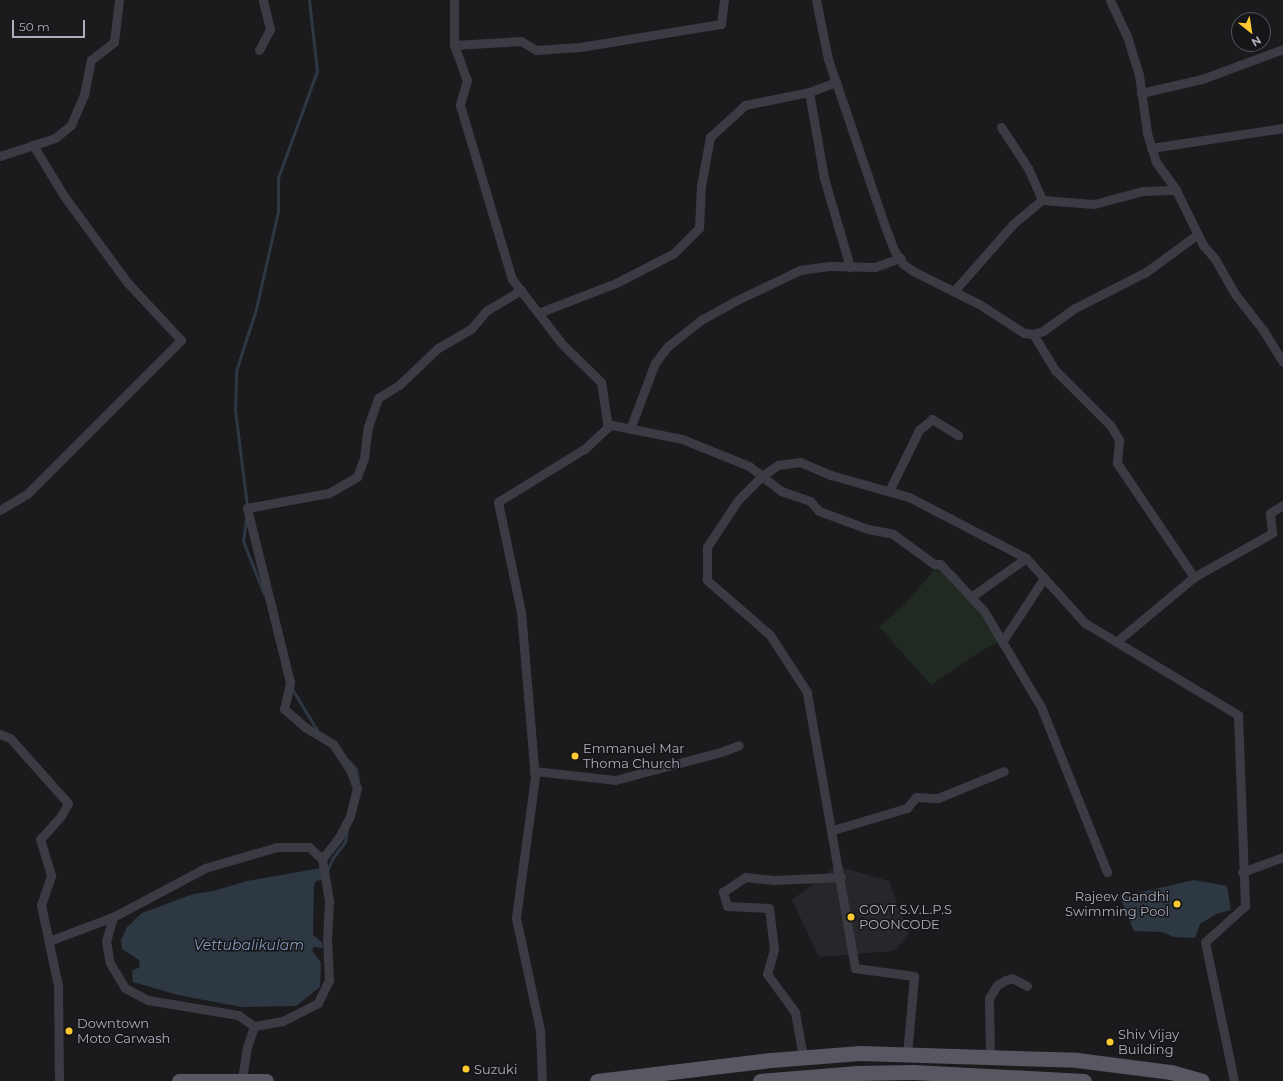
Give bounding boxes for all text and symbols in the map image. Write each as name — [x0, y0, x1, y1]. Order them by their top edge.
scale bar — [14, 12, 87, 38]
north arrow — [1231, 12, 1271, 52]
text: 50 m — [19, 19, 50, 34]
text: N — [1249, 33, 1264, 50]
place label: Emmanuel Mar Thoma Church — [583, 741, 685, 772]
marker: Emmanuel Mar Thoma Church — [570, 751, 580, 761]
place label: Rajeev Gandhi Swimming Pool — [1065, 889, 1169, 920]
marker: Rajeev Gandhi Swimming Pool — [1172, 899, 1182, 909]
place label: GOVT S.V.L.P.S POONCODE — [859, 902, 952, 933]
marker: GOVT S.V.L.P.S POONCODE — [846, 912, 856, 922]
water label: Vettubalikulam — [194, 937, 304, 953]
place label: Downtown Moto Carwash — [77, 1016, 170, 1047]
marker: Downtown Moto Carwash — [64, 1026, 74, 1036]
place label: Shiv Vijay Building — [1118, 1027, 1179, 1058]
marker: Shiv Vijay Building — [1105, 1037, 1115, 1047]
place label: Suzuki — [474, 1061, 517, 1077]
marker: Suzuki — [461, 1064, 471, 1074]

